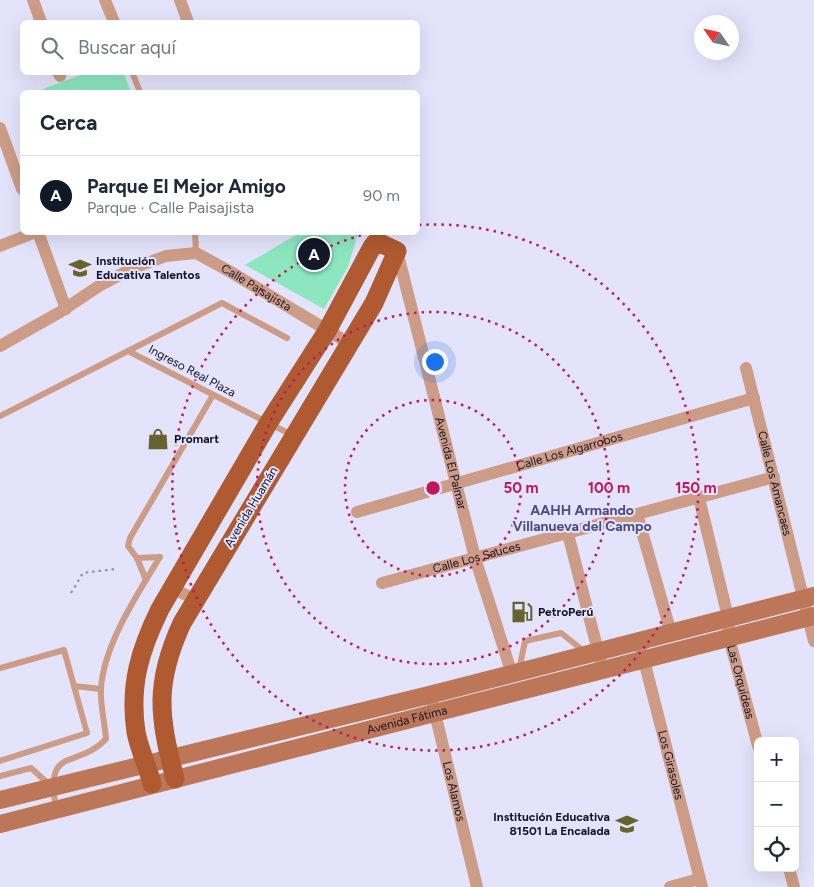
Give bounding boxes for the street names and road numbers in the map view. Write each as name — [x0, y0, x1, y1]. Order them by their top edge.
street label: Calle Paisajista — [219, 261, 294, 314]
street label: Ingreso Real Plaza — [146, 342, 238, 400]
street label: Avenida El Palmar — [432, 415, 469, 511]
street label: Calle Los Algarrobos — [515, 429, 625, 473]
street label: Calle Los Amancaes — [755, 430, 795, 538]
street label: Avenida Huamán — [222, 464, 281, 550]
street label: Calle Los Sauces — [431, 539, 522, 576]
street label: Las Orquídeas — [724, 643, 758, 721]
street label: Avenida Fátima — [365, 703, 449, 737]
street label: Los Girasoles — [655, 729, 686, 802]
street label: Los Alamos — [440, 760, 468, 823]

